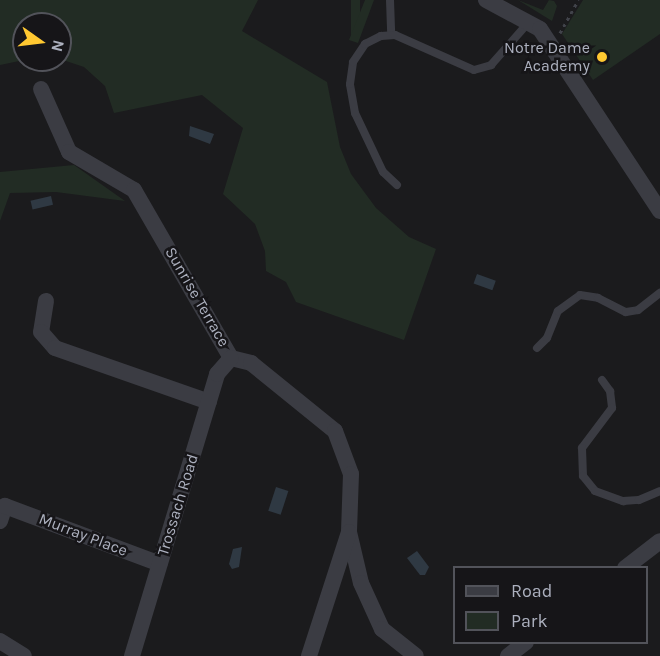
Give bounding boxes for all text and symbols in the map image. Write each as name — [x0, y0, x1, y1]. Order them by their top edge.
north arrow — [12, 12, 72, 72]
text: N — [47, 38, 69, 54]
place label: Notre Dame Academy — [504, 38, 590, 76]
marker: Notre Dame Academy — [595, 50, 609, 64]
street label: Sunrise Terrace — [161, 244, 233, 350]
street label: Trossach Road — [153, 452, 203, 558]
street label: Murray Place — [36, 509, 130, 561]
legend — [453, 566, 648, 644]
text: Road — [511, 580, 552, 602]
text: Park — [511, 610, 548, 632]

